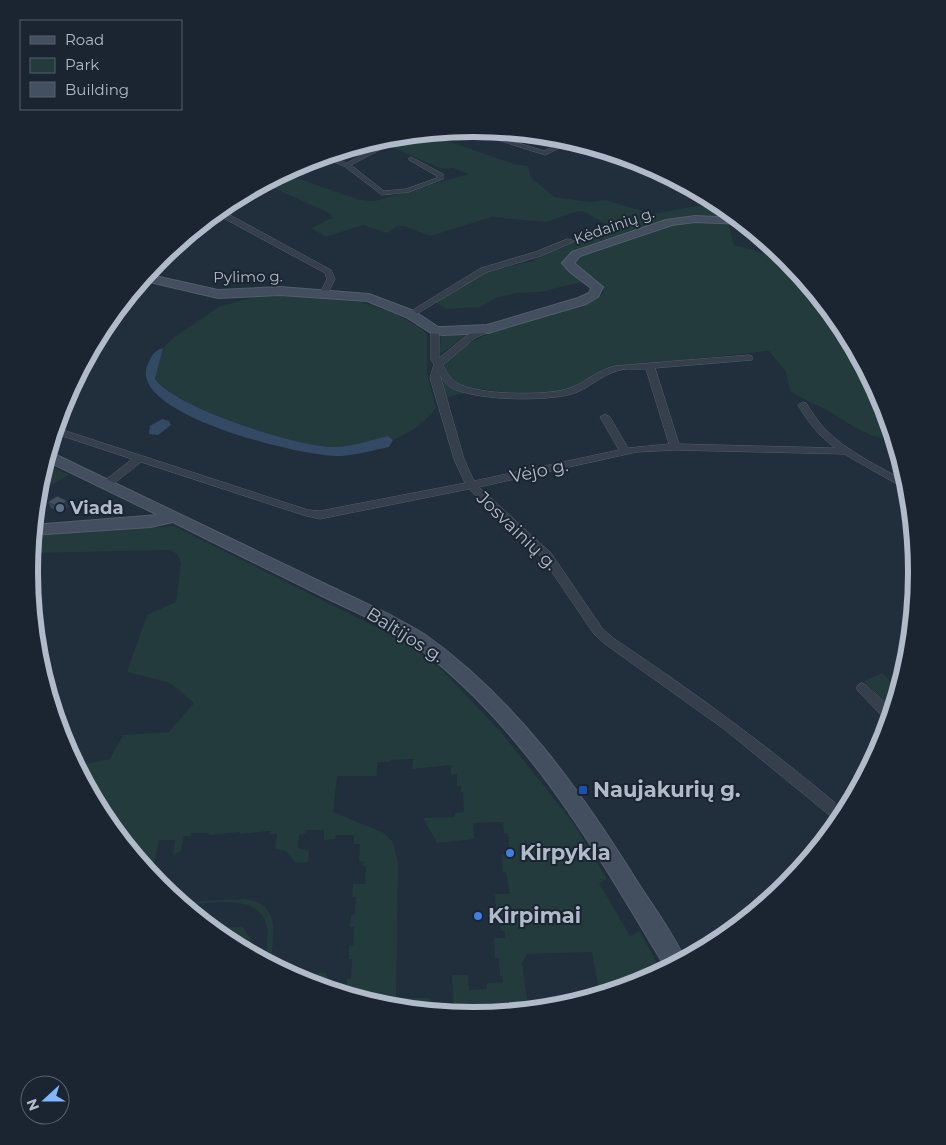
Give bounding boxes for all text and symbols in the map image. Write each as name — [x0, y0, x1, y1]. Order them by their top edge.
legend — [20, 20, 182, 110]
text: Road — [65, 30, 104, 49]
text: Park — [65, 55, 99, 74]
text: Building — [65, 80, 129, 99]
street label: Kėdainių g. — [571, 203, 657, 248]
street label: Pylimo g. — [213, 266, 283, 287]
street label: Vėjo g. — [508, 454, 570, 488]
street label: Josvainių g. — [471, 486, 562, 575]
place label: Viada — [69, 497, 124, 519]
marker: Viada — [54, 502, 66, 514]
street label: Baltijos g. — [362, 603, 448, 667]
place label: Naujakurių g. — [593, 777, 741, 802]
marker: Naujakurių g. — [577, 784, 589, 796]
place label: Kirpykla — [520, 840, 611, 865]
marker: Kirpykla — [504, 847, 516, 859]
place label: Kirpimai — [488, 903, 581, 928]
marker: Kirpimai — [472, 910, 484, 922]
north arrow — [20, 1075, 70, 1125]
text: N — [22, 1096, 43, 1113]

